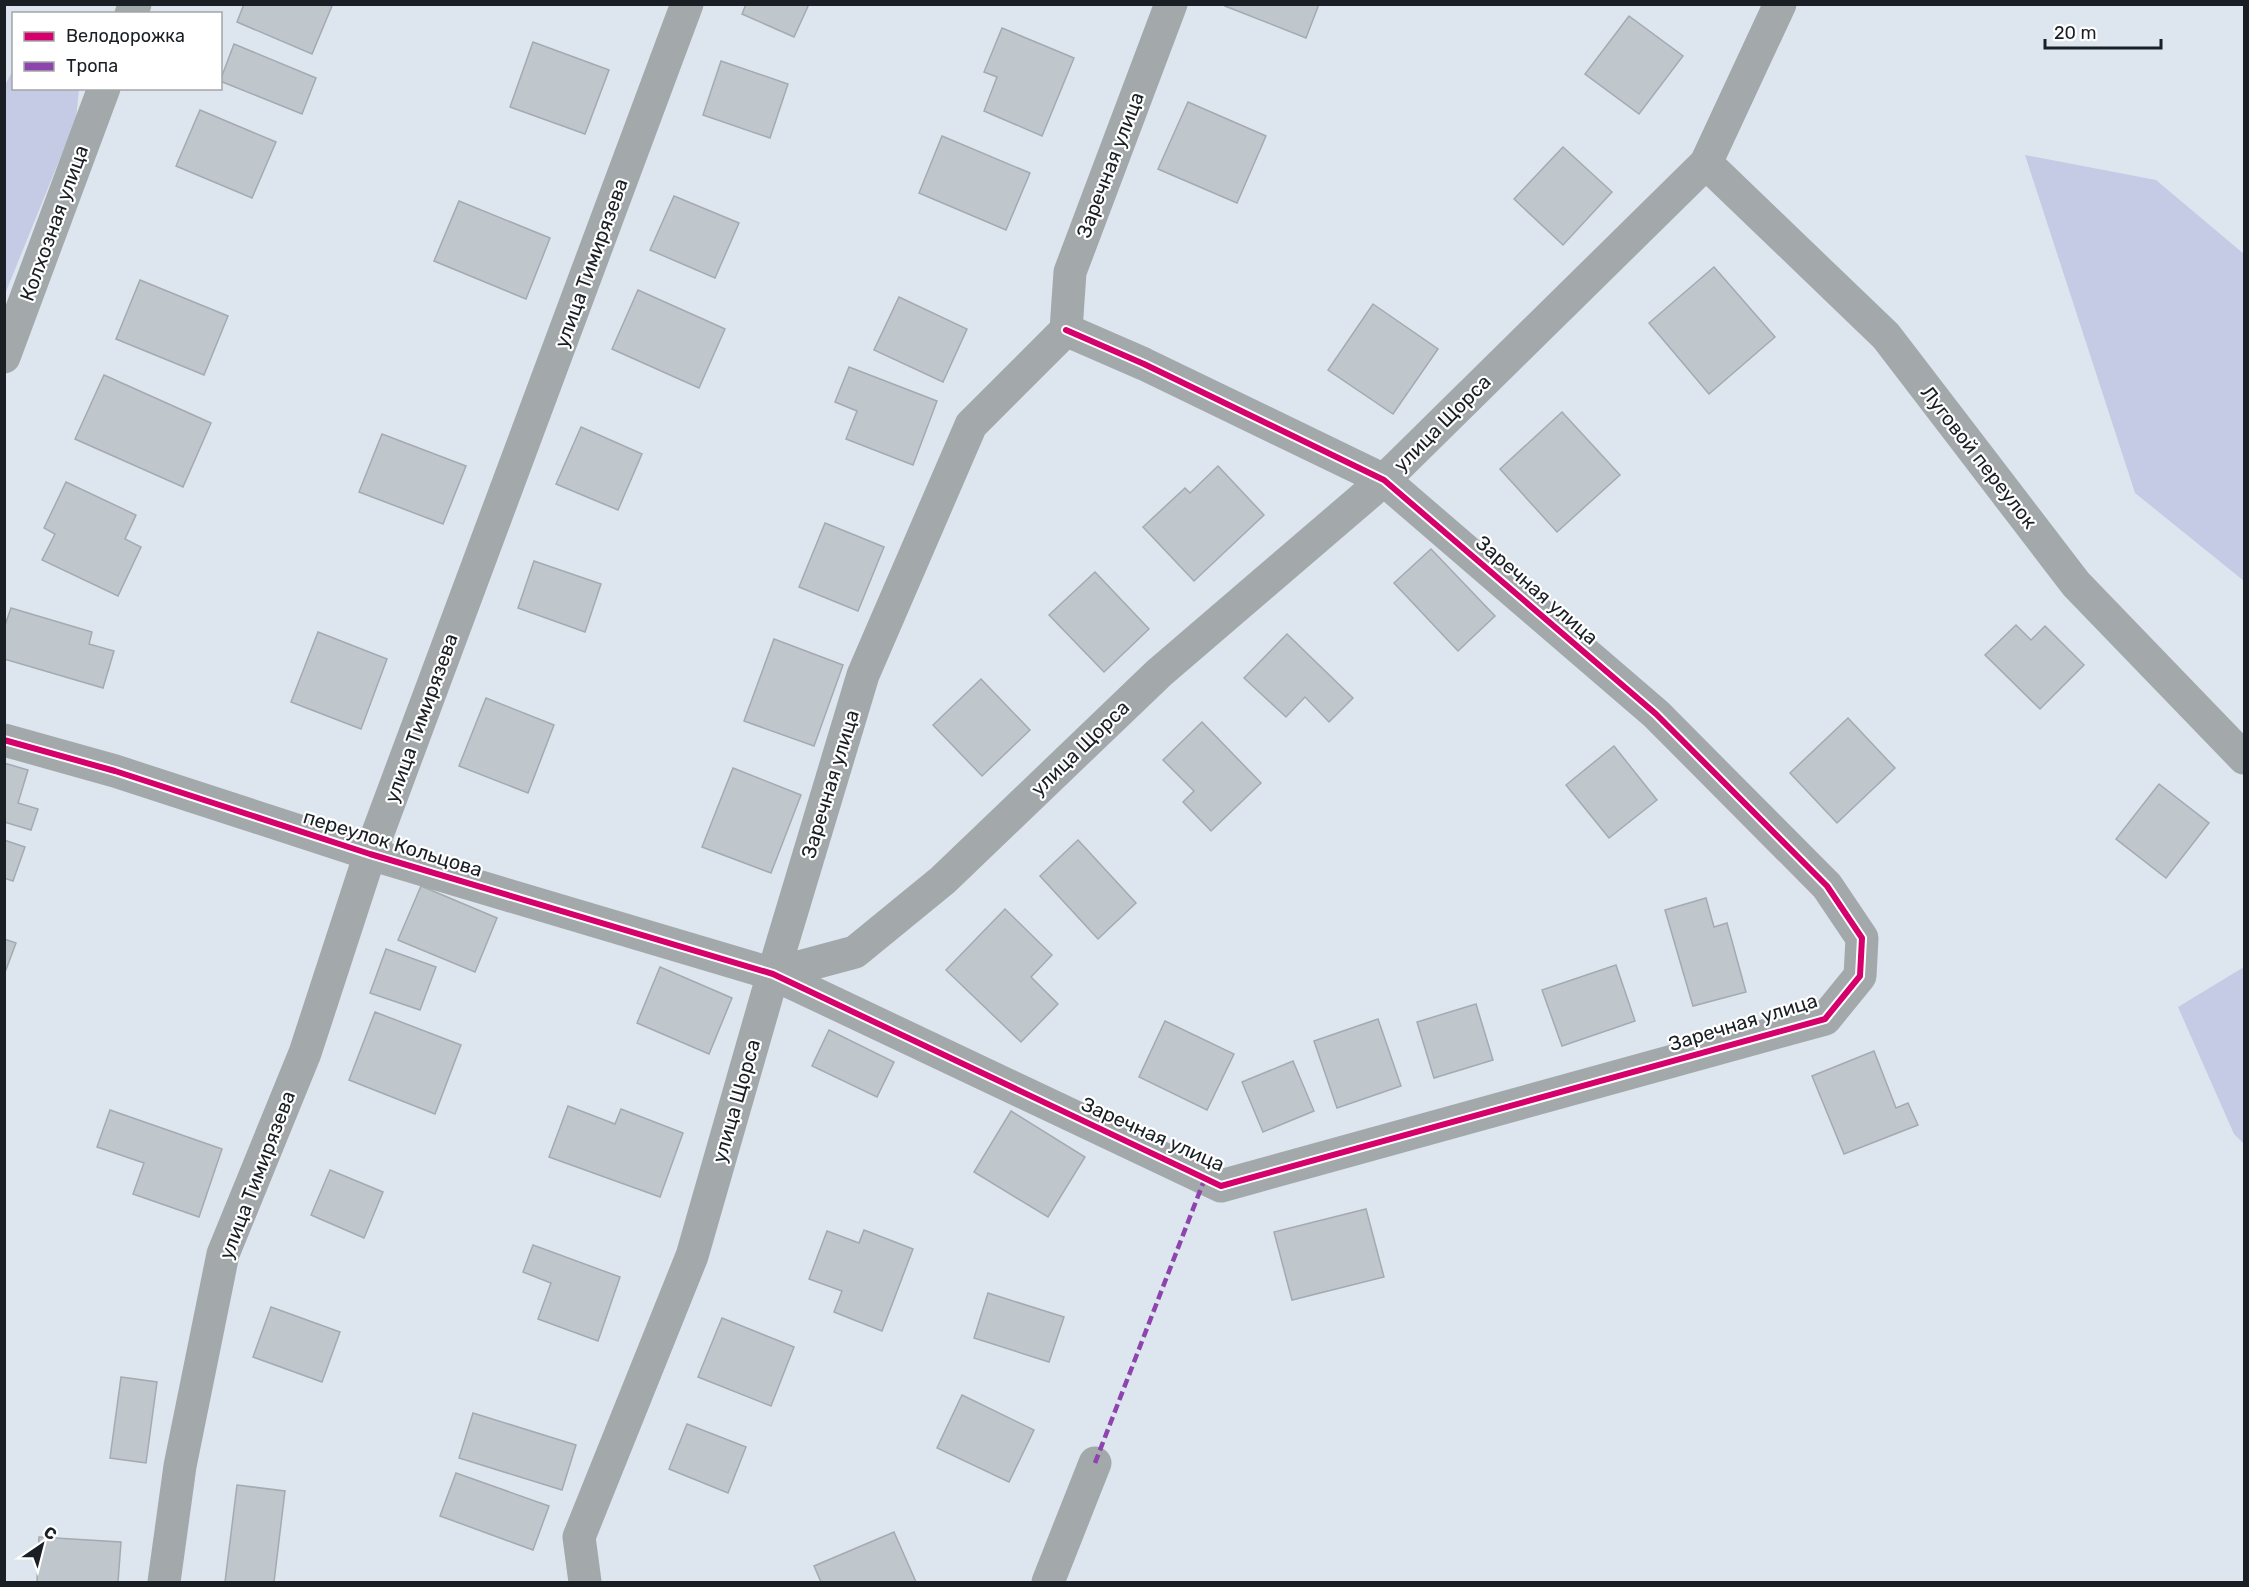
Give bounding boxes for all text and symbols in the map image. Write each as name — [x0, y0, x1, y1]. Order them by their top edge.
legend — [12, 12, 222, 90]
scale bar — [2045, 12, 2160, 50]
text: 20 m — [2054, 22, 2096, 44]
text: Велодорожка — [66, 25, 185, 47]
text: Тропа — [66, 55, 118, 77]
street label: Заречная улица — [1071, 89, 1149, 241]
street label: Колхозная улица — [15, 142, 93, 304]
street label: улица Тимирязева — [549, 175, 633, 351]
street label: улица Щорса — [1388, 369, 1496, 477]
street label: Луговой переулок — [1916, 381, 2042, 533]
street label: Заречная улица — [1471, 530, 1603, 650]
street label: улица Тимирязева — [379, 630, 463, 806]
street label: улица Щорса — [1026, 695, 1134, 801]
street label: Заречная улица — [796, 707, 864, 861]
street label: переулок Кольцова — [301, 804, 485, 882]
street label: Заречная улица — [1666, 988, 1820, 1056]
street label: улица Щорса — [707, 1036, 765, 1166]
street label: улица Тимирязева — [214, 1087, 300, 1263]
street label: Заречная улица — [1078, 1092, 1228, 1176]
north arrow — [12, 1515, 72, 1575]
text: С — [40, 1522, 60, 1544]

